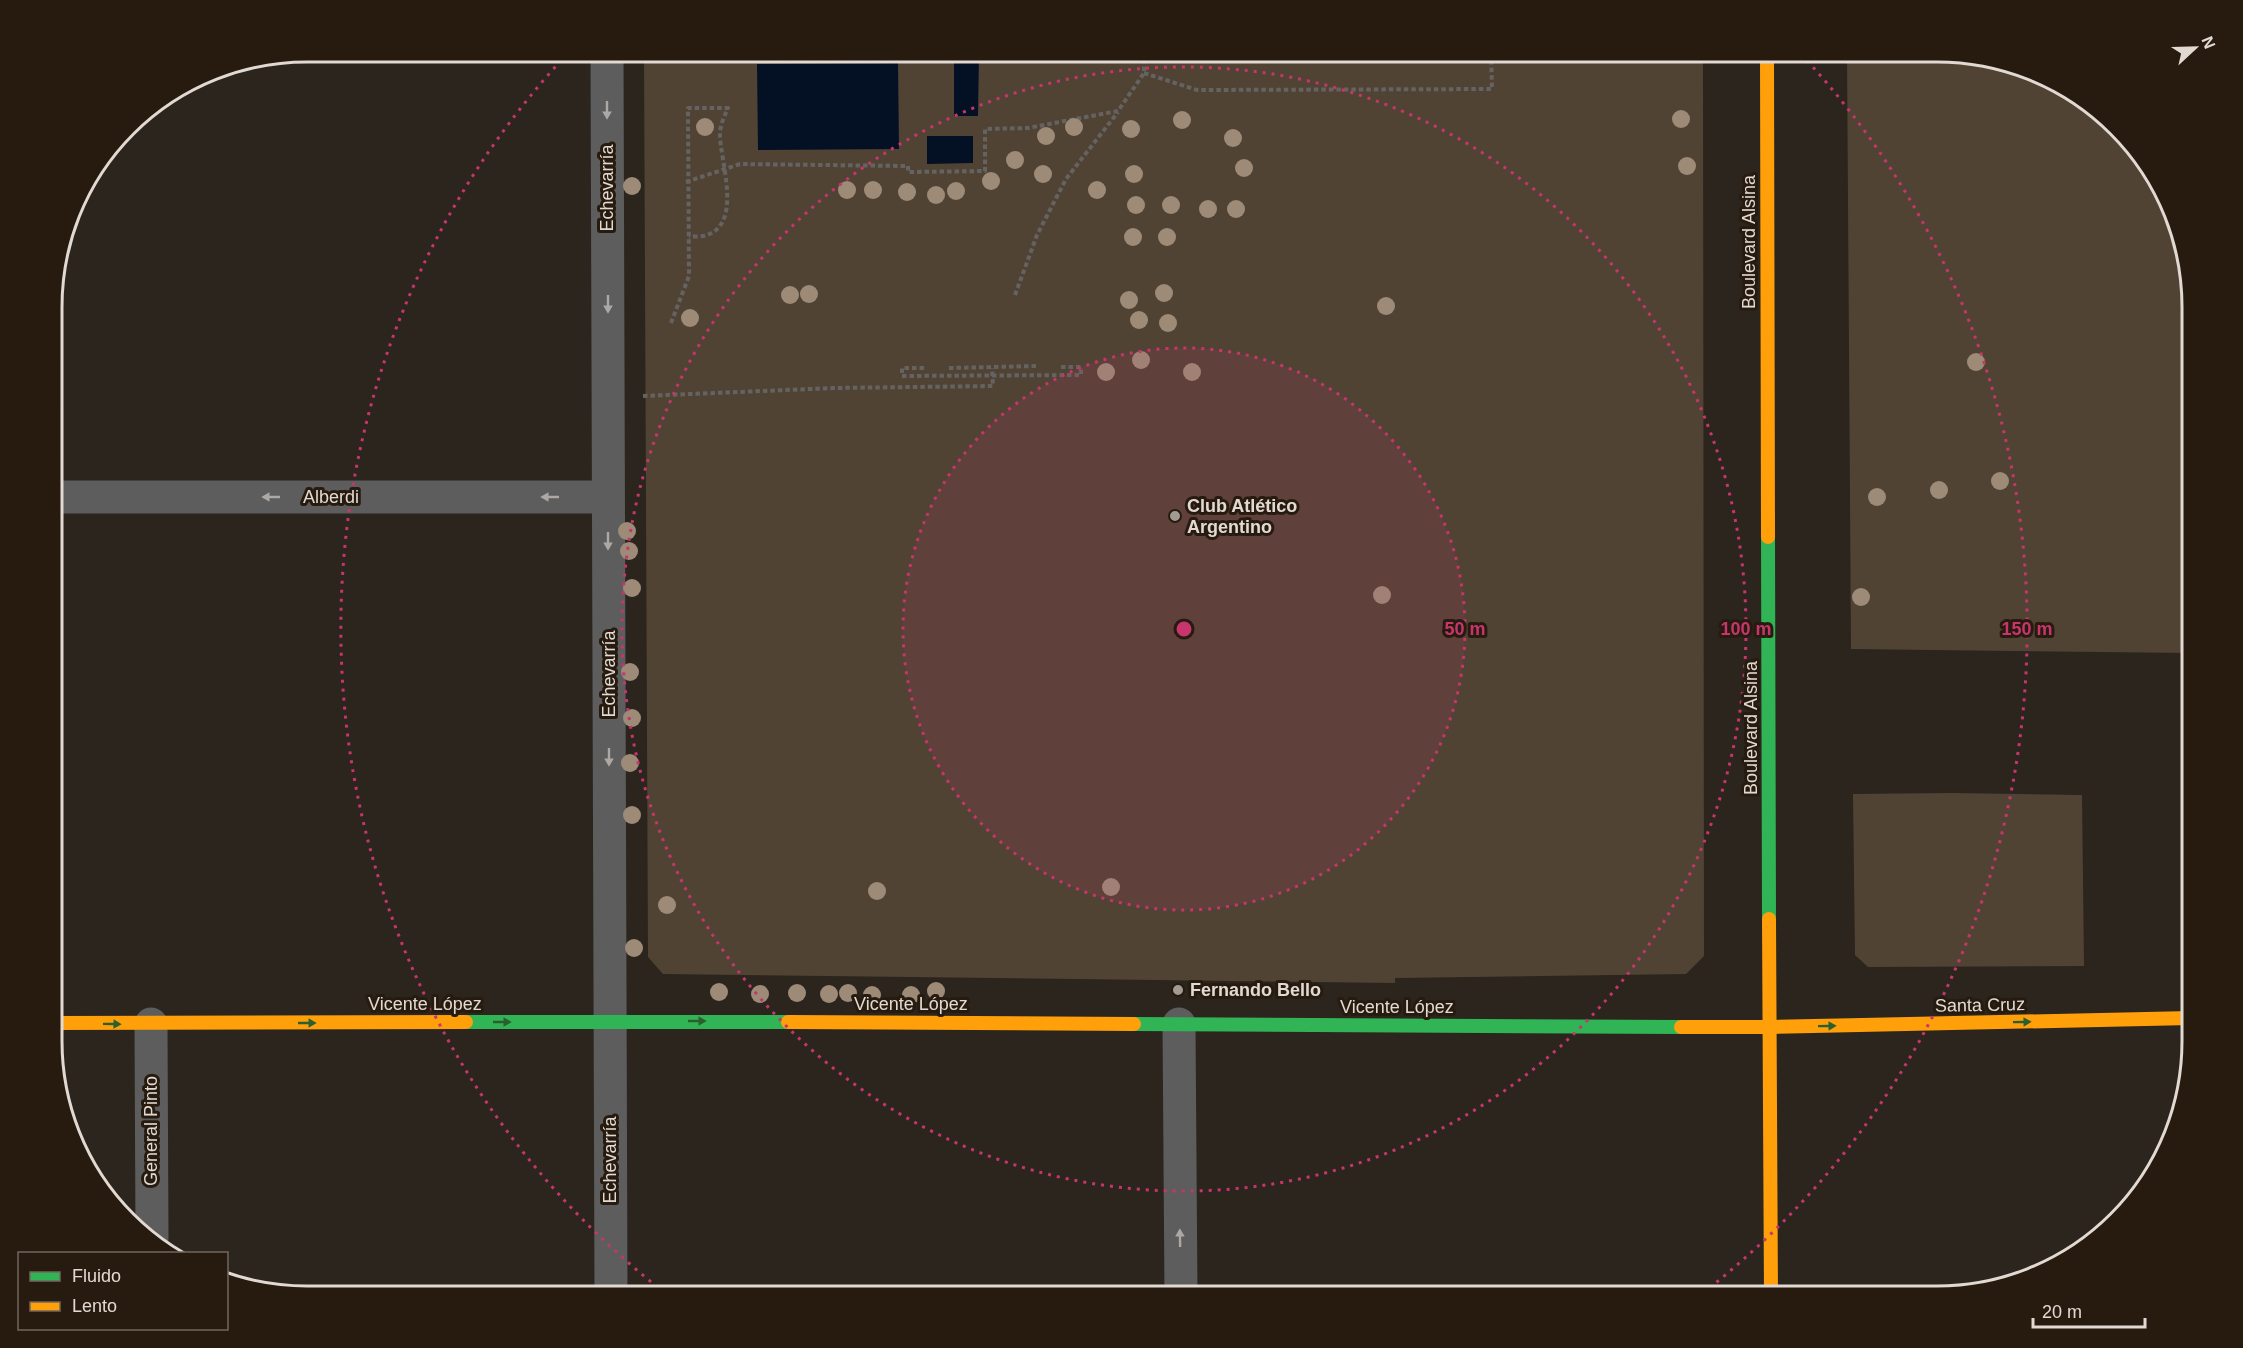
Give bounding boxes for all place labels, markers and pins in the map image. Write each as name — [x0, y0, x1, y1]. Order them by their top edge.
place label: Club Atlético Argentino — [1187, 496, 1297, 537]
marker: Club Atlético Argentino — [1168, 509, 1182, 523]
centre of rings — [1174, 619, 1194, 639]
place label: Fernando Bello — [1190, 980, 1321, 1000]
marker: Fernando Bello — [1171, 983, 1185, 997]

